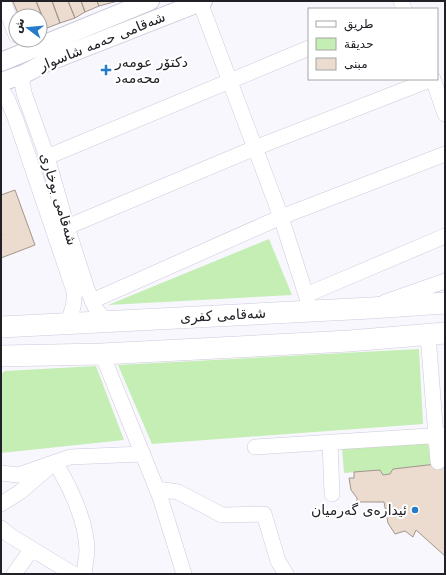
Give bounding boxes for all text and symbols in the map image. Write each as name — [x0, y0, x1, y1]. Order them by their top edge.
north arrow — [8, 8, 48, 48]
street label: شەقامی حەمە شاسوار — [35, 8, 168, 75]
legend — [308, 8, 438, 80]
text: ش — [11, 16, 27, 34]
text: طريق — [344, 17, 374, 32]
text: حديقة — [344, 37, 374, 51]
place label: دکتۆر عومەر محەمەد — [114, 54, 188, 86]
text: مبنى — [344, 57, 368, 71]
marker: دکتۆر عومەر محەمەد — [100, 64, 112, 76]
street label: شەقامی بوخاری — [36, 151, 81, 247]
street label: شەقامی کفری — [180, 305, 267, 326]
place label: ئیدارەی گەرمیان — [311, 502, 407, 519]
marker: ئیدارەی گەرمیان — [410, 505, 420, 515]

